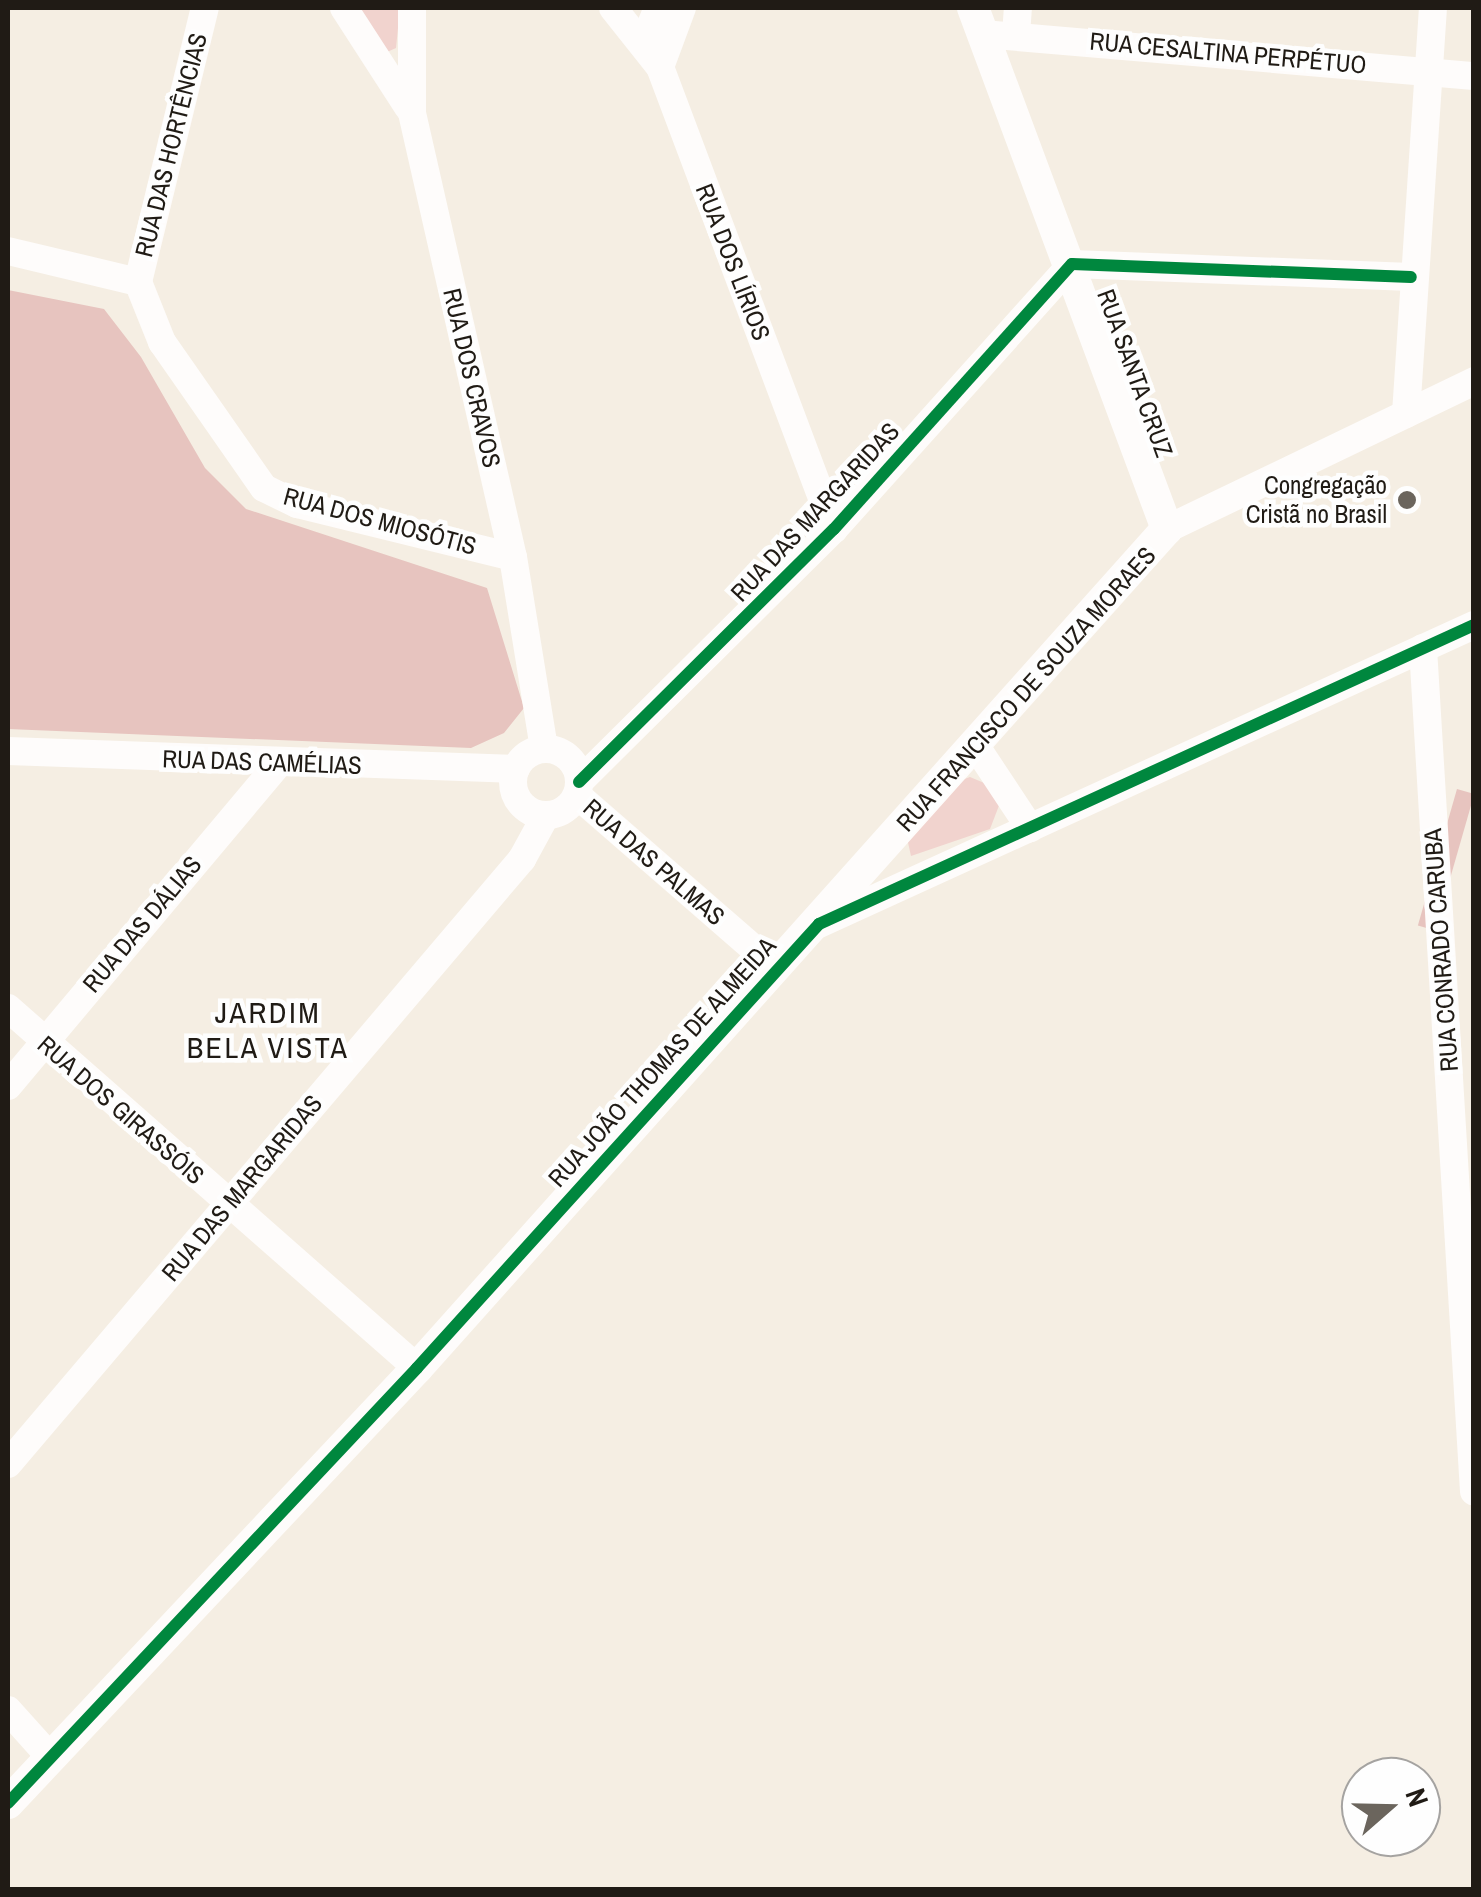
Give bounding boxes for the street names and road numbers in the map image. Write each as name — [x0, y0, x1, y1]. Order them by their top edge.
street label: RUA CESALTINA PERPÉTUO — [1087, 26, 1369, 80]
street label: RUA DAS HORTÊNCIAS — [129, 29, 213, 261]
street label: RUA DOS LÍRIOS — [689, 179, 777, 345]
street label: RUA SANTA CRUZ — [1090, 284, 1180, 462]
street label: RUA DOS CRAVOS — [437, 285, 507, 471]
street label: RUA DAS MARGARIDAS — [724, 416, 906, 608]
street label: RUA DOS MIOSÓTIS — [280, 481, 480, 561]
street label: RUA FRANCISCO DE SOUZA MORAES — [889, 540, 1163, 838]
street label: RUA DAS CAMÉLIAS — [161, 744, 363, 780]
street label: RUA DAS PALMAS — [577, 792, 731, 932]
street label: RUA CONRADO CARUBA — [1417, 827, 1465, 1073]
street label: RUA DAS DÁLIAS — [76, 849, 208, 999]
street label: RUA JOÃO THOMAS DE ALMEIDA — [541, 930, 783, 1194]
street label: RUA DOS GIRASSÓIS — [31, 1029, 211, 1191]
street label: RUA DAS MARGARIDAS — [155, 1088, 329, 1288]

